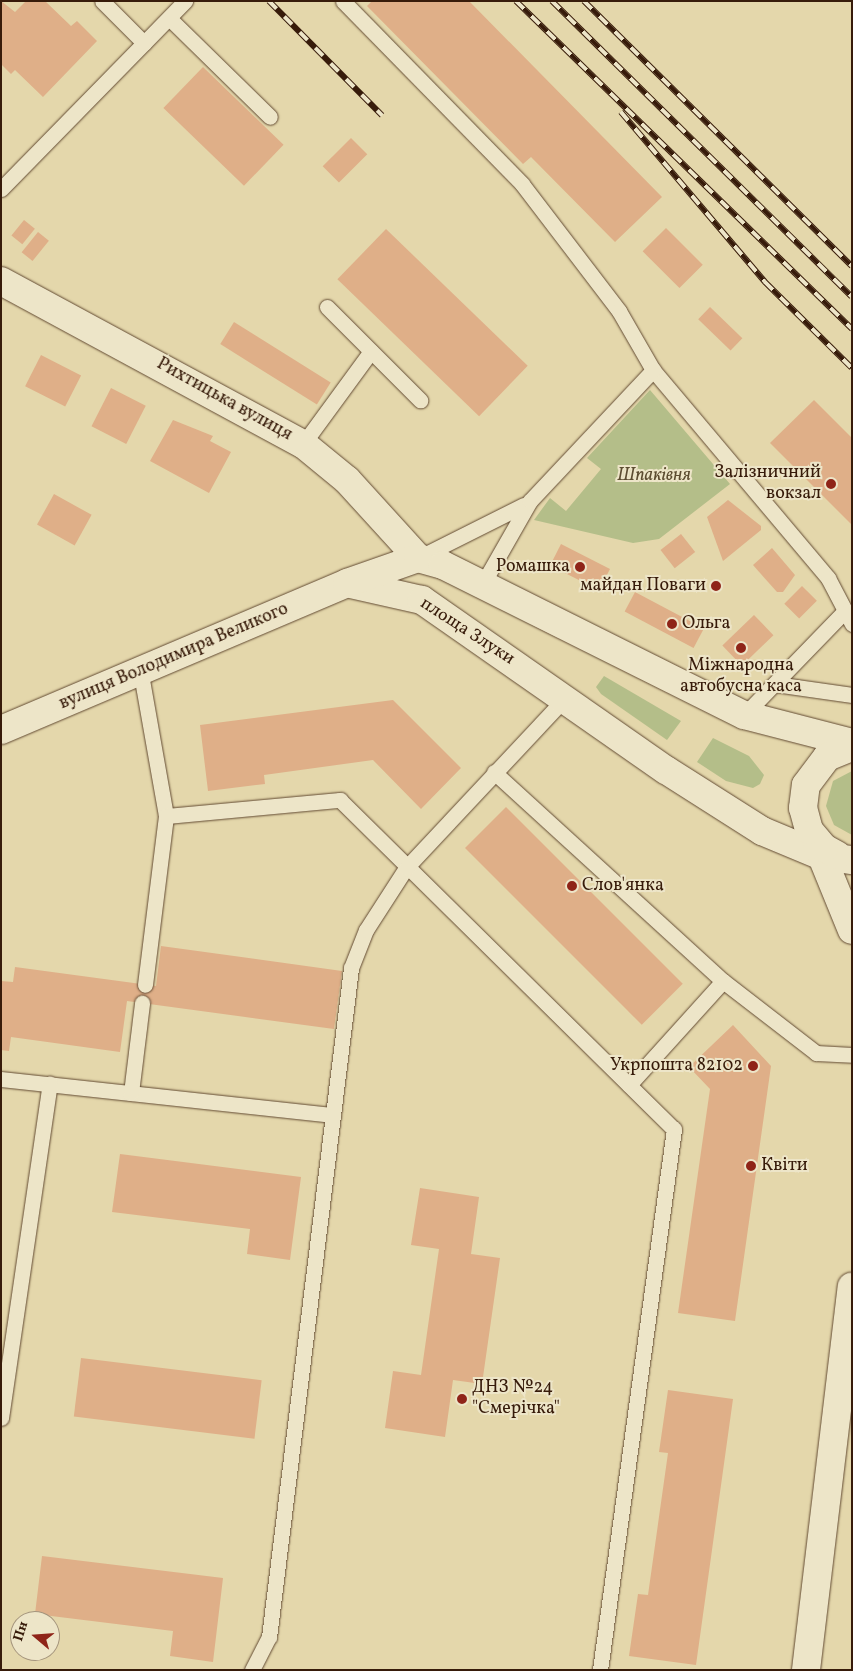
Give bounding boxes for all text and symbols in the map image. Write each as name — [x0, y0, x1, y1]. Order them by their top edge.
street label: Рихтицька вулиця — [152, 354, 296, 446]
place label: Залізничний вокзал — [714, 463, 821, 506]
park label: Шпаківня — [617, 465, 691, 487]
marker: Залізничний вокзал — [825, 478, 837, 490]
place label: Ромашка — [496, 556, 570, 578]
marker: Ромашка — [574, 561, 586, 573]
place label: майдан Поваги — [580, 575, 706, 597]
marker: майдан Поваги — [710, 580, 722, 592]
street label: площа Злуки — [416, 593, 518, 671]
street label: вулиця Володимира Великого — [56, 599, 292, 715]
place label: Ольга — [682, 613, 731, 635]
marker: Ольга — [666, 618, 678, 630]
marker: Міжнародна автобусна каса — [735, 642, 747, 654]
place label: Міжнародна автобусна каса — [680, 656, 802, 699]
place label: Слов'янка — [582, 875, 664, 897]
marker: Слов'янка — [566, 880, 578, 892]
place label: Укрпошта 82102 — [610, 1055, 743, 1077]
marker: Укрпошта 82102 — [747, 1060, 759, 1072]
place label: Квіти — [761, 1155, 808, 1177]
marker: Квіти — [745, 1160, 757, 1172]
place label: ДНЗ №24 "Смерічка" — [472, 1378, 560, 1420]
marker: ДНЗ №24 "Смерічка" — [456, 1393, 468, 1405]
north arrow — [10, 1611, 60, 1661]
text: Пн — [9, 1619, 33, 1644]

